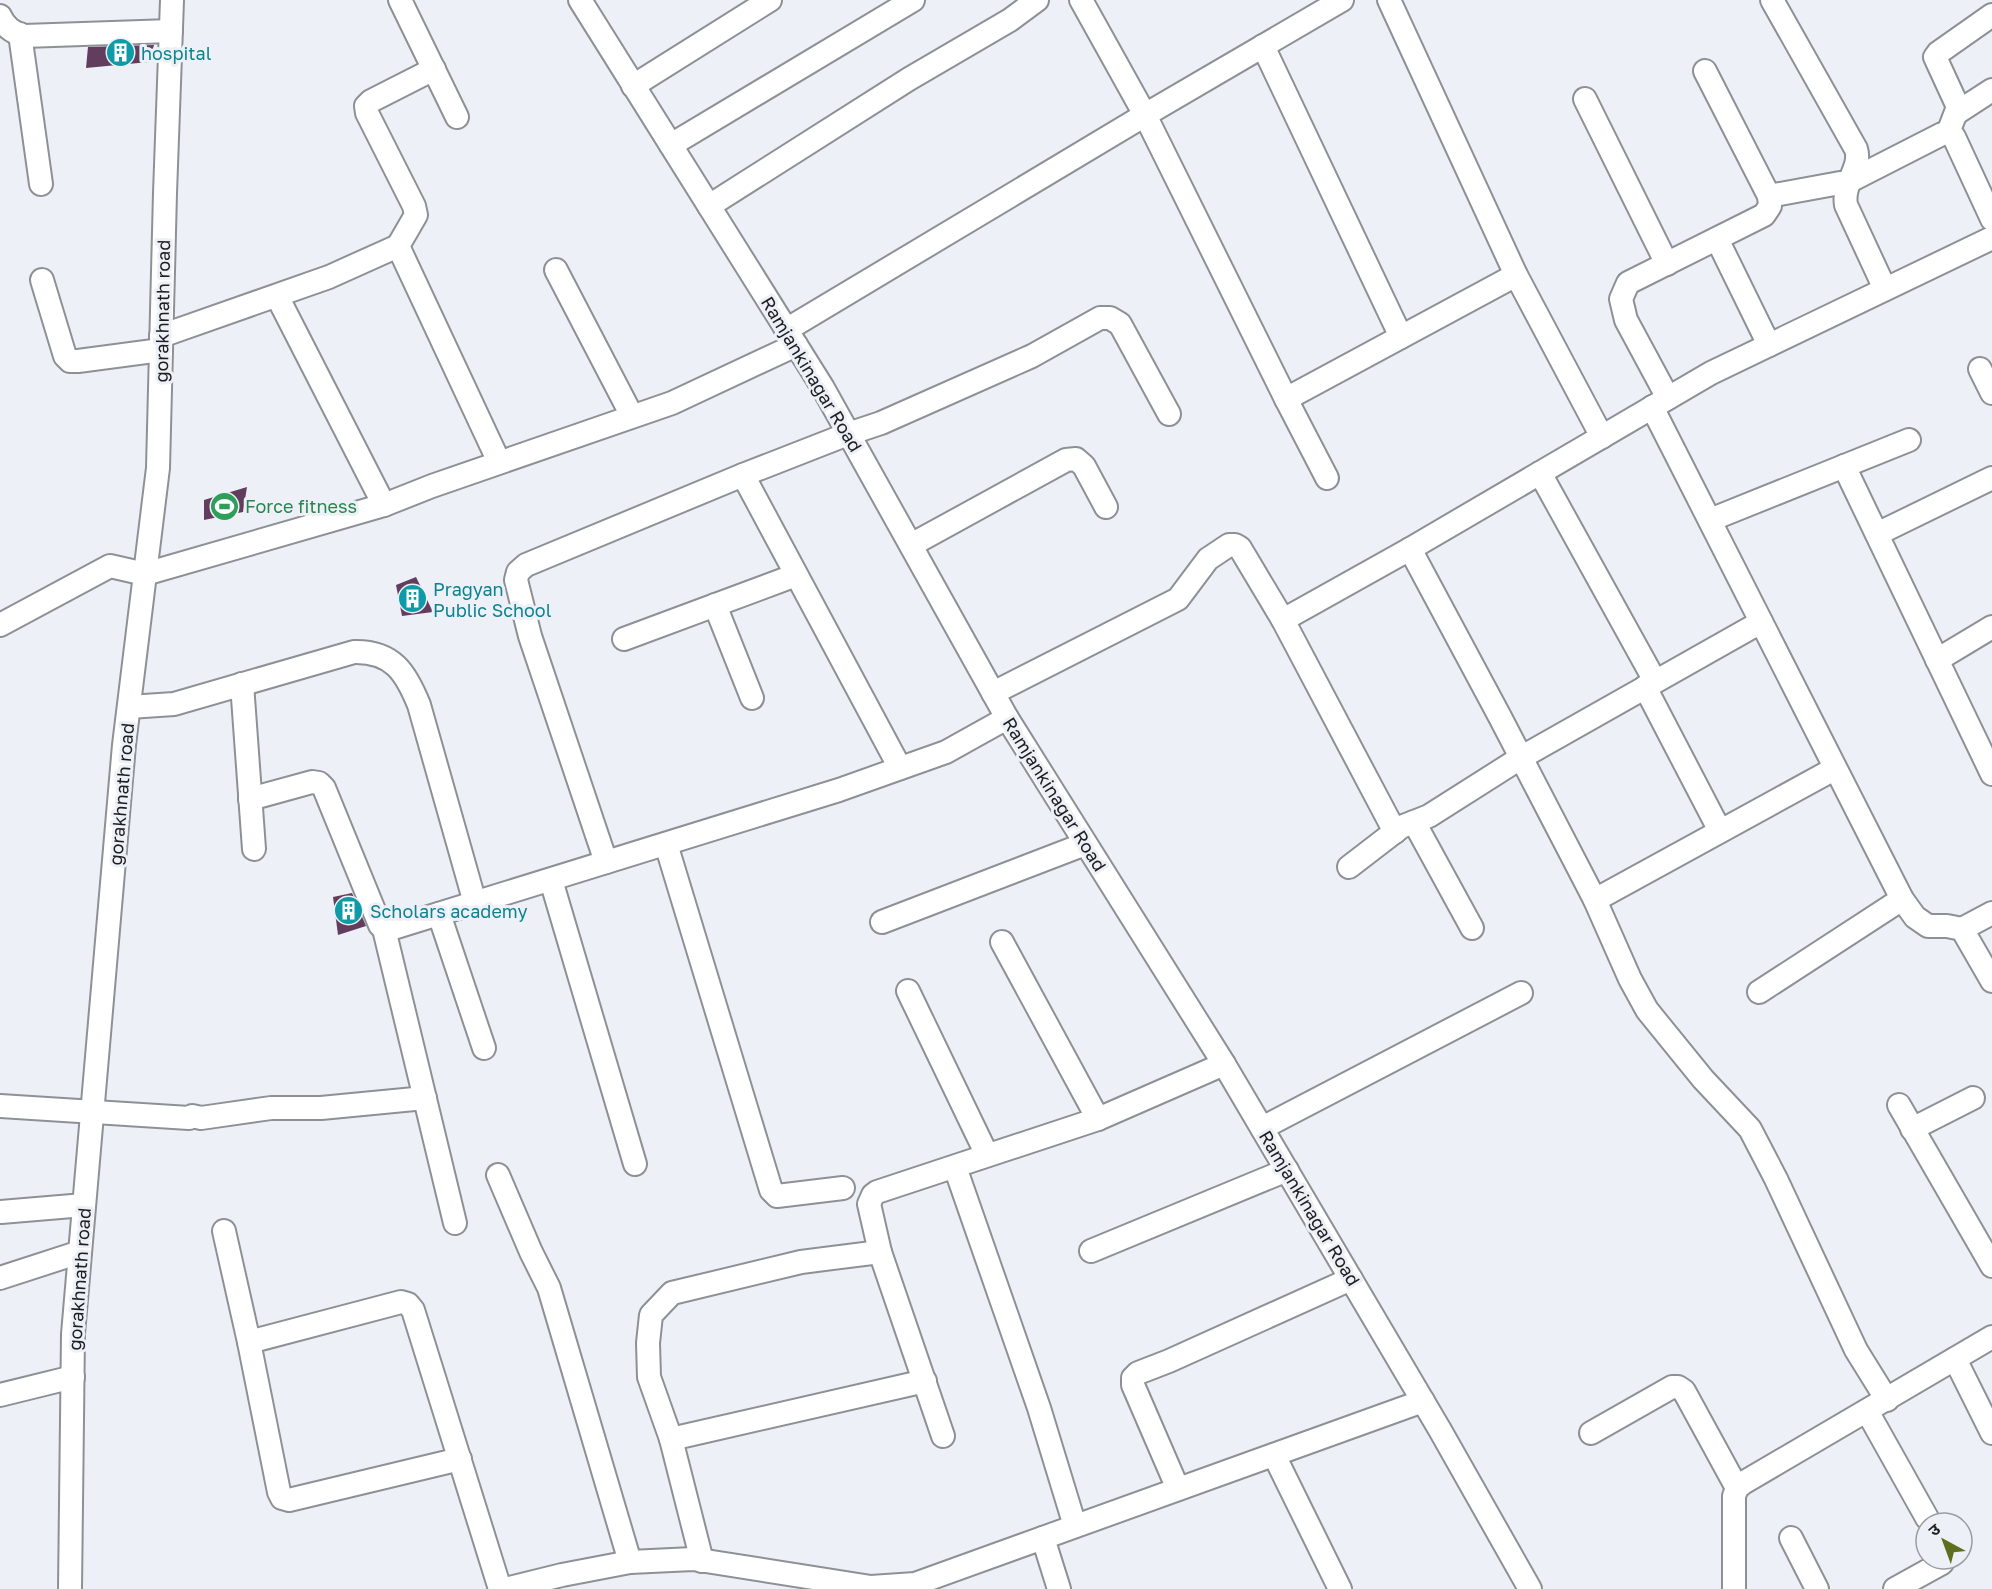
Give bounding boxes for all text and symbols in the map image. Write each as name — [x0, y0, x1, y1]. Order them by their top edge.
building icon: hospital — [104, 37, 136, 69]
place label: hospital — [141, 42, 212, 64]
street label: gorakhnath road — [150, 239, 174, 383]
street label: Ramjankinagar Road — [757, 292, 867, 456]
sports icon: Force fitness — [208, 490, 240, 522]
place label: Force fitness — [245, 495, 357, 517]
place label: Pragyan Public School — [433, 578, 552, 621]
building icon: Pragyan Public School — [396, 583, 428, 615]
street label: Ramjankinagar Road — [999, 713, 1111, 875]
street label: gorakhnath road — [104, 722, 138, 866]
building icon: Scholars academy — [333, 895, 365, 927]
place label: Scholars academy — [370, 900, 528, 922]
street label: Ramjankinagar Road — [1255, 1126, 1365, 1290]
street label: gorakhnath road — [63, 1207, 95, 1351]
north arrow — [1914, 1511, 1974, 1571]
text: उ — [1924, 1519, 1945, 1540]

